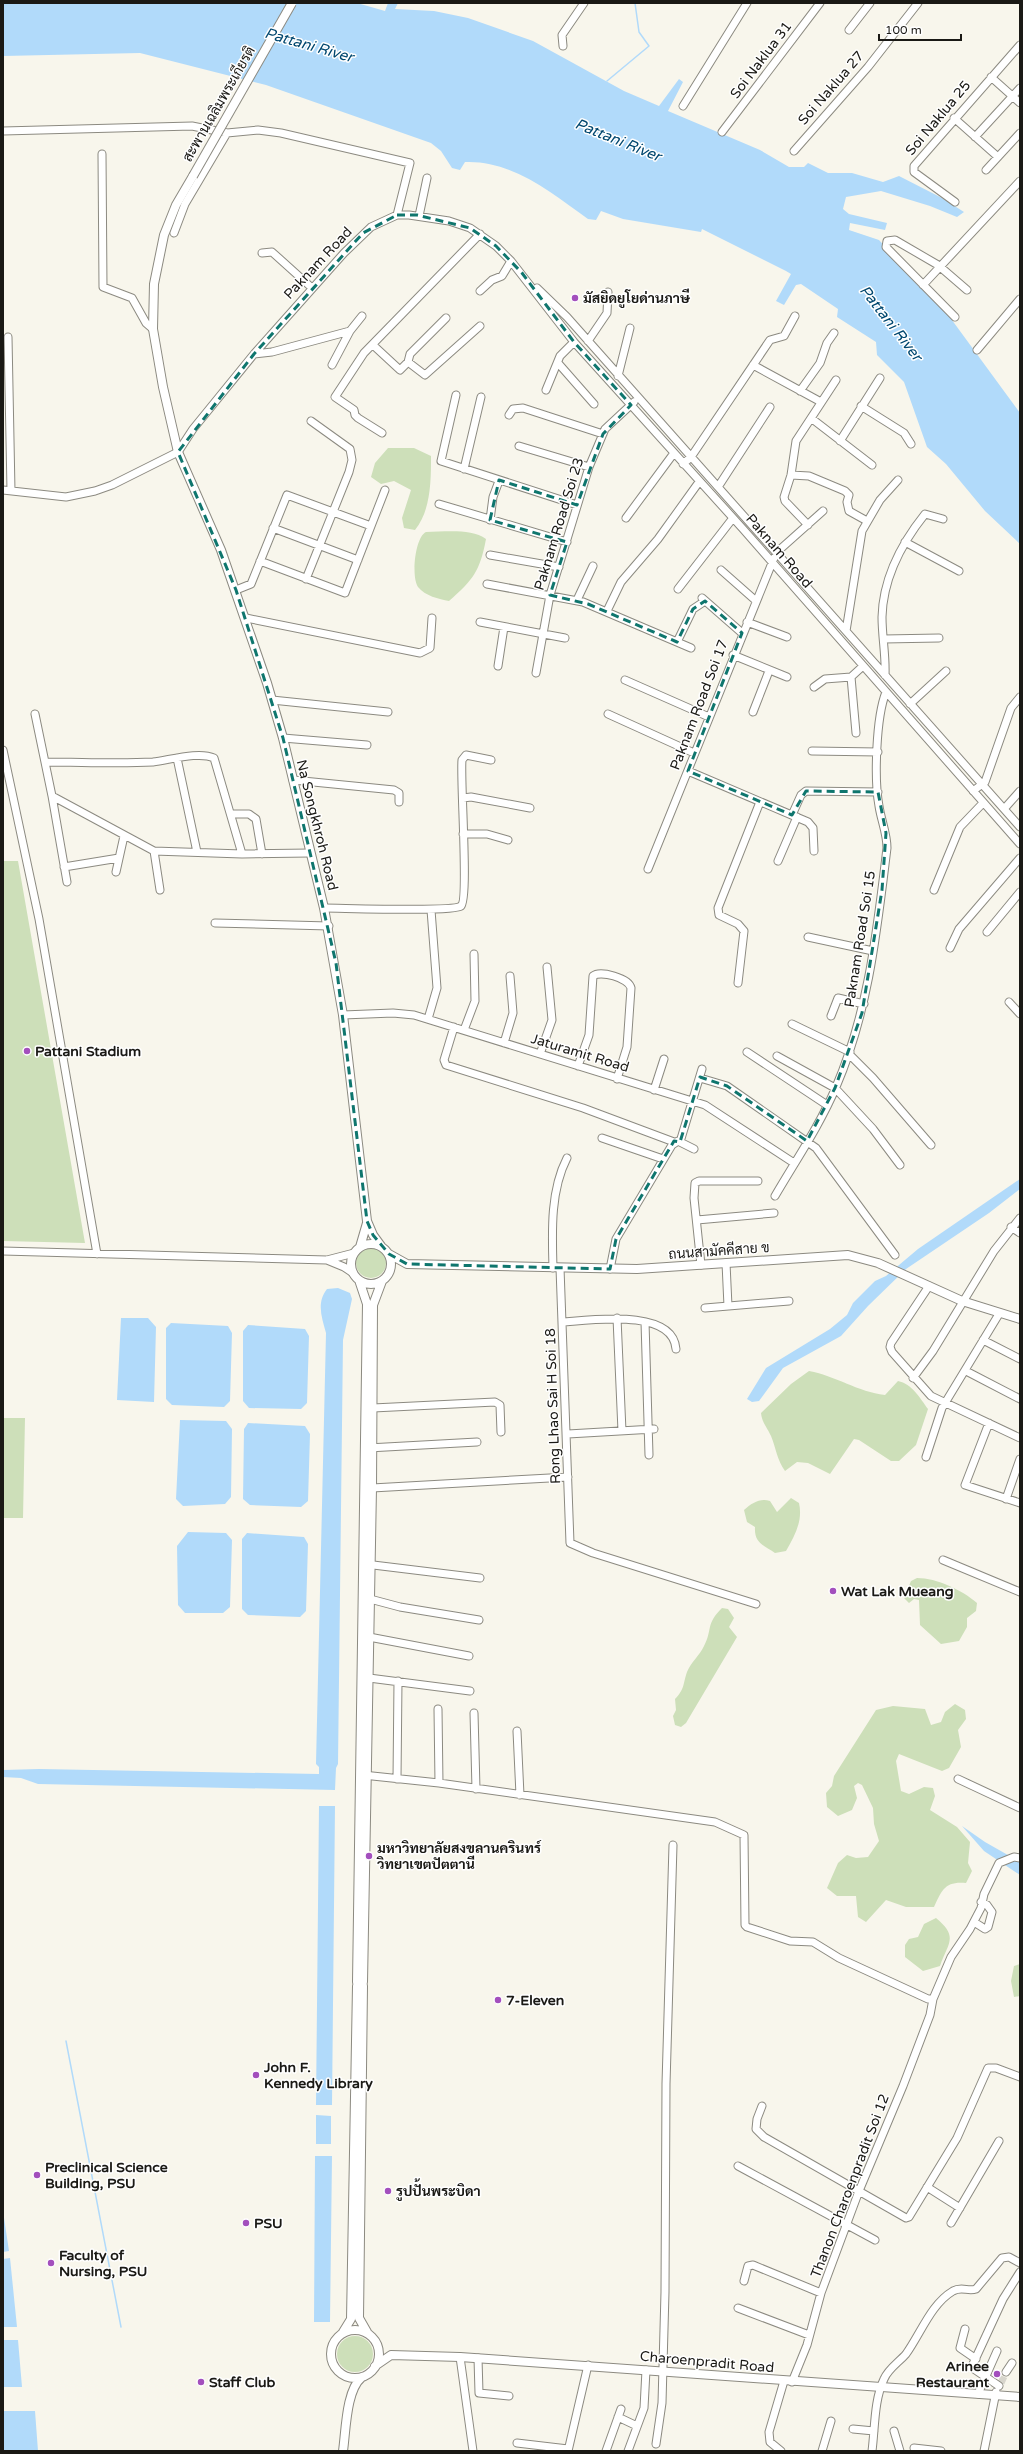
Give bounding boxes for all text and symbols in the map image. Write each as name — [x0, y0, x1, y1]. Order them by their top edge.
scale bar — [879, 16, 961, 42]
street label: Soi Naklua 31 — [726, 18, 796, 102]
text: 100 m — [885, 23, 922, 37]
water label: Pattani River — [263, 24, 357, 67]
street label: สะพานเฉลิมพระเกียรติ — [178, 43, 259, 165]
street label: Soi Naklua 27 — [794, 48, 868, 128]
street label: Soi Naklua 25 — [902, 77, 974, 159]
water label: Pattani River — [572, 115, 666, 166]
street label: Paknam Road — [280, 223, 356, 303]
water label: Pattani River — [856, 282, 928, 366]
place label: มัสยิดยูโยด่านภาษี — [583, 288, 691, 309]
marker: มัสยิดยูโยด่านภาษี — [570, 293, 580, 303]
street label: Paknam Road Soi 23 — [531, 455, 587, 593]
street label: Paknam Road — [742, 510, 816, 592]
street label: Paknam Road Soi 17 — [666, 637, 732, 773]
street label: Na Songkhroh Road — [292, 758, 342, 892]
street label: Paknam Road Soi 15 — [841, 869, 879, 1009]
street label: Jaturamit Road — [529, 1030, 631, 1076]
place label: Pattani Stadium — [35, 1043, 141, 1060]
marker: Pattani Stadium — [22, 1046, 32, 1056]
street label: ถนนสามัคคีสาย ข — [668, 1238, 770, 1263]
street label: Rong Lhao Sai H Soi 18 — [542, 1328, 564, 1484]
place label: Wat Lak Mueang — [841, 1583, 954, 1600]
marker: Wat Lak Mueang — [828, 1586, 838, 1596]
place label: มหาวิทยาลัยสงขลานครินทร์ วิทยาเขตปัตตานี — [376, 1839, 542, 1873]
marker: มหาวิทยาลัยสงขลานครินทร์ วิทยาเขตปัตตานี — [364, 1851, 374, 1861]
place label: 7-Eleven — [506, 1992, 564, 2009]
marker: 7-Eleven — [493, 1995, 503, 2005]
place label: John F. Kennedy Library — [263, 2059, 373, 2092]
marker: John F. Kennedy Library — [251, 2070, 261, 2080]
street label: Thanon Charoenpradit Soi 12 — [807, 2092, 893, 2280]
place label: Preclinical Science Building, PSU — [45, 2159, 168, 2192]
marker: Preclinical Science Building, PSU — [32, 2170, 42, 2180]
place label: รูปปั้นพระบิดา — [396, 2178, 481, 2202]
marker: รูปปั้นพระบิดา — [383, 2186, 393, 2196]
place label: PSU — [254, 2215, 283, 2232]
marker: PSU — [241, 2218, 251, 2228]
place label: Faculty of Nursing, PSU — [59, 2247, 147, 2280]
marker: Faculty of Nursing, PSU — [46, 2258, 56, 2268]
street label: Charoenpradit Road — [639, 2348, 775, 2376]
place label: Arinee Restaurant — [916, 2358, 990, 2391]
marker: Arinee Restaurant — [992, 2369, 1002, 2379]
place label: Staff Club — [209, 2374, 276, 2391]
marker: Staff Club — [196, 2377, 206, 2387]

